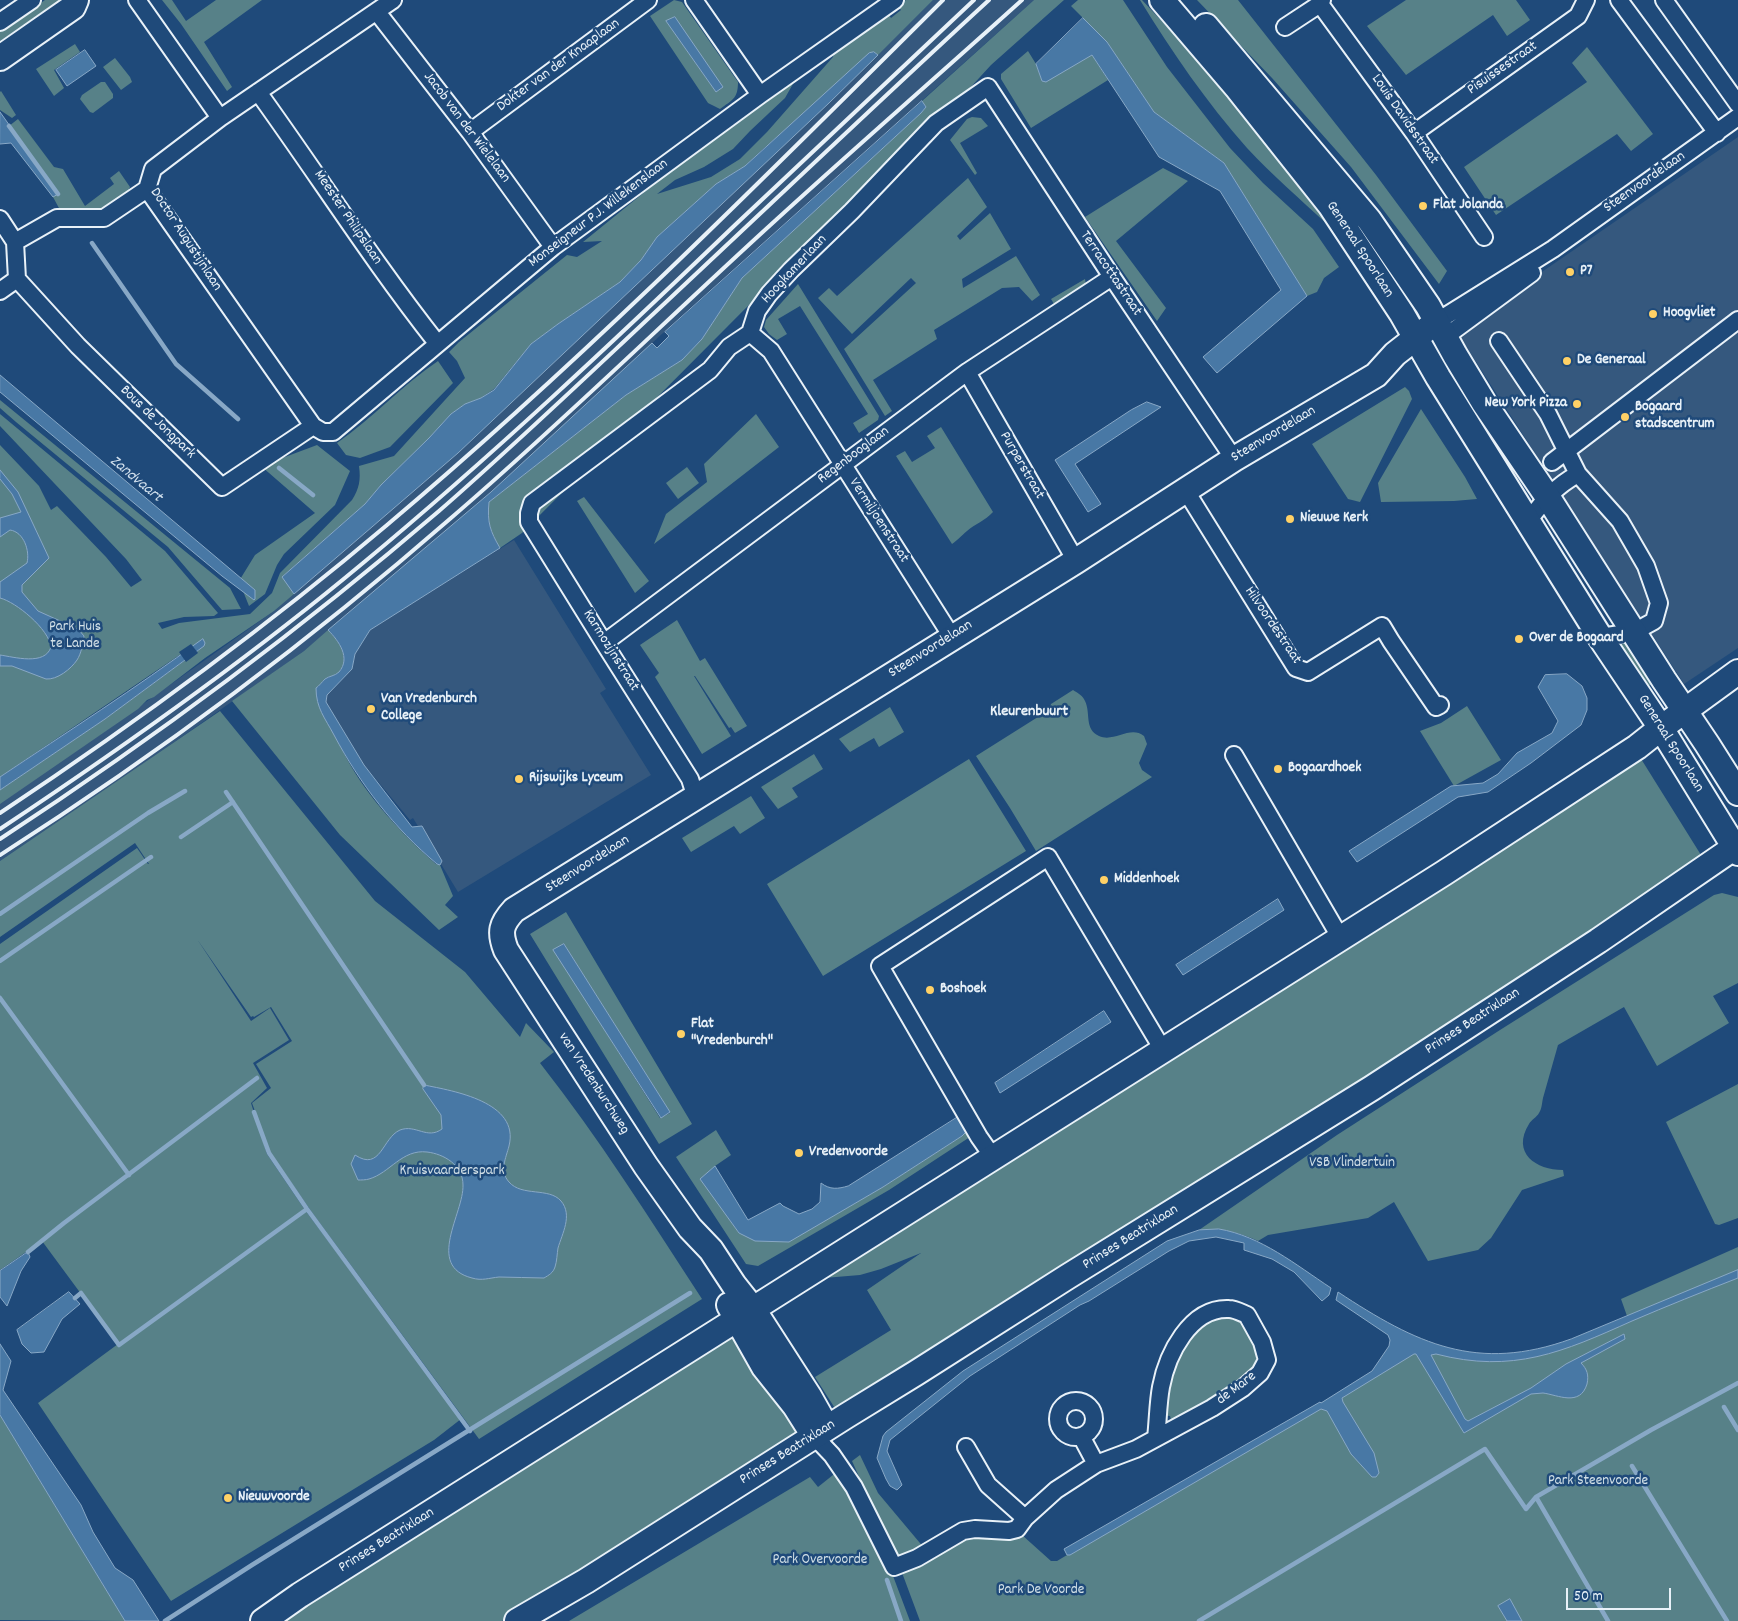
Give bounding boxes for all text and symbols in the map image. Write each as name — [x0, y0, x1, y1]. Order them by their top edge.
street label: Dokter van der Knaaplaan — [494, 15, 624, 117]
street label: Pisuissestraat — [1465, 38, 1541, 100]
street label: Jacob van der Wielelaan — [418, 69, 514, 187]
street label: Louis Davidsstraat — [1366, 71, 1442, 169]
street label: Steenvoordelaan — [1601, 148, 1689, 218]
street label: Monseigneur P.J. Willekenslaan — [526, 156, 672, 272]
street label: Meester Philipslaan — [309, 167, 385, 269]
street label: Doctor Augustijnlaan — [145, 185, 225, 295]
place label: Flat Jolanda — [1433, 197, 1503, 215]
street label: Generaal Spoorlaan — [1321, 198, 1397, 302]
marker: Flat Jolanda — [1417, 200, 1429, 212]
street label: Terracottastraat — [1075, 228, 1145, 320]
street label: Hoogkamerlaan — [758, 232, 832, 308]
place label: P7 — [1580, 263, 1593, 281]
marker: P7 — [1564, 266, 1576, 278]
place label: Hoogvliet — [1663, 305, 1715, 323]
marker: Hoogvliet — [1647, 308, 1659, 320]
place label: De Generaal — [1577, 352, 1646, 370]
marker: De Generaal — [1561, 355, 1573, 367]
street label: Bous de Jongpark — [115, 382, 199, 464]
place label: New York Pizza — [1485, 395, 1567, 413]
marker: New York Pizza — [1571, 398, 1583, 410]
place label: Bogaard stadscentrum — [1635, 399, 1715, 434]
street label: Steenvoordelaan — [1228, 403, 1320, 467]
marker: Bogaard stadscentrum — [1619, 411, 1631, 423]
street label: Regenbooglaan — [815, 423, 893, 489]
street label: Purperstraat — [994, 429, 1048, 503]
water label: Zandvaart — [105, 452, 165, 508]
street label: Vermiljoenstraat — [844, 475, 912, 567]
place label: Nieuwe Kerk — [1300, 510, 1368, 528]
marker: Nieuwe Kerk — [1284, 513, 1296, 525]
street label: Hilvoordestraat — [1239, 584, 1305, 668]
street label: Karmozijnstraat — [578, 607, 642, 695]
street label: Steenvoordelaan — [886, 617, 976, 683]
park label: Park Huis te Lande — [49, 619, 101, 654]
place label: Over de Bogaard — [1529, 630, 1624, 648]
marker: Over de Bogaard — [1513, 633, 1525, 645]
place label: Van Vredenburch College — [381, 691, 477, 726]
street label: Generaal Spoorlaan — [1633, 692, 1707, 796]
marker: Van Vredenburch College — [365, 703, 377, 715]
district label: Kleurenbuurt — [990, 703, 1068, 723]
place label: Bogaardhoek — [1288, 760, 1361, 778]
marker: Bogaardhoek — [1272, 763, 1284, 775]
place label: Rijswijks Lyceum — [529, 770, 623, 788]
marker: Rijswijks Lyceum — [513, 773, 525, 785]
street label: Steenvoordelaan — [543, 832, 633, 898]
place label: Middenhoek — [1114, 871, 1179, 889]
marker: Middenhoek — [1098, 874, 1110, 886]
place label: Boshoek — [940, 981, 986, 999]
marker: Boshoek — [924, 984, 936, 996]
street label: Prinses Beatrixlaan — [1422, 985, 1524, 1059]
place label: Flat "Vredenburch" — [691, 1016, 773, 1051]
marker: Flat "Vredenburch" — [675, 1028, 687, 1040]
street label: van Vredenburchweg — [553, 1030, 633, 1138]
place label: Vredenvoorde — [809, 1144, 888, 1162]
marker: Vredenvoorde — [793, 1147, 805, 1159]
park label: VSB Vlindertuin — [1309, 1155, 1395, 1173]
park label: Kruisvaarderspark — [399, 1163, 505, 1181]
street label: Prinses Beatrixlaan — [1080, 1201, 1182, 1275]
street label: de Mare — [1214, 1368, 1260, 1410]
street label: Prinses Beatrixlaan — [737, 1416, 839, 1490]
park label: Park Steenvoorde — [1548, 1473, 1648, 1491]
place label: Nieuwvoorde — [238, 1489, 310, 1507]
marker: Nieuwvoorde — [222, 1492, 234, 1504]
street label: Prinses Beatrixlaan — [336, 1504, 438, 1578]
park label: Park Overvoorde — [773, 1552, 867, 1570]
scale bar — [1568, 1578, 1673, 1610]
park label: Park De Voorde — [998, 1582, 1084, 1600]
text: 50 m — [1574, 1586, 1603, 1608]

